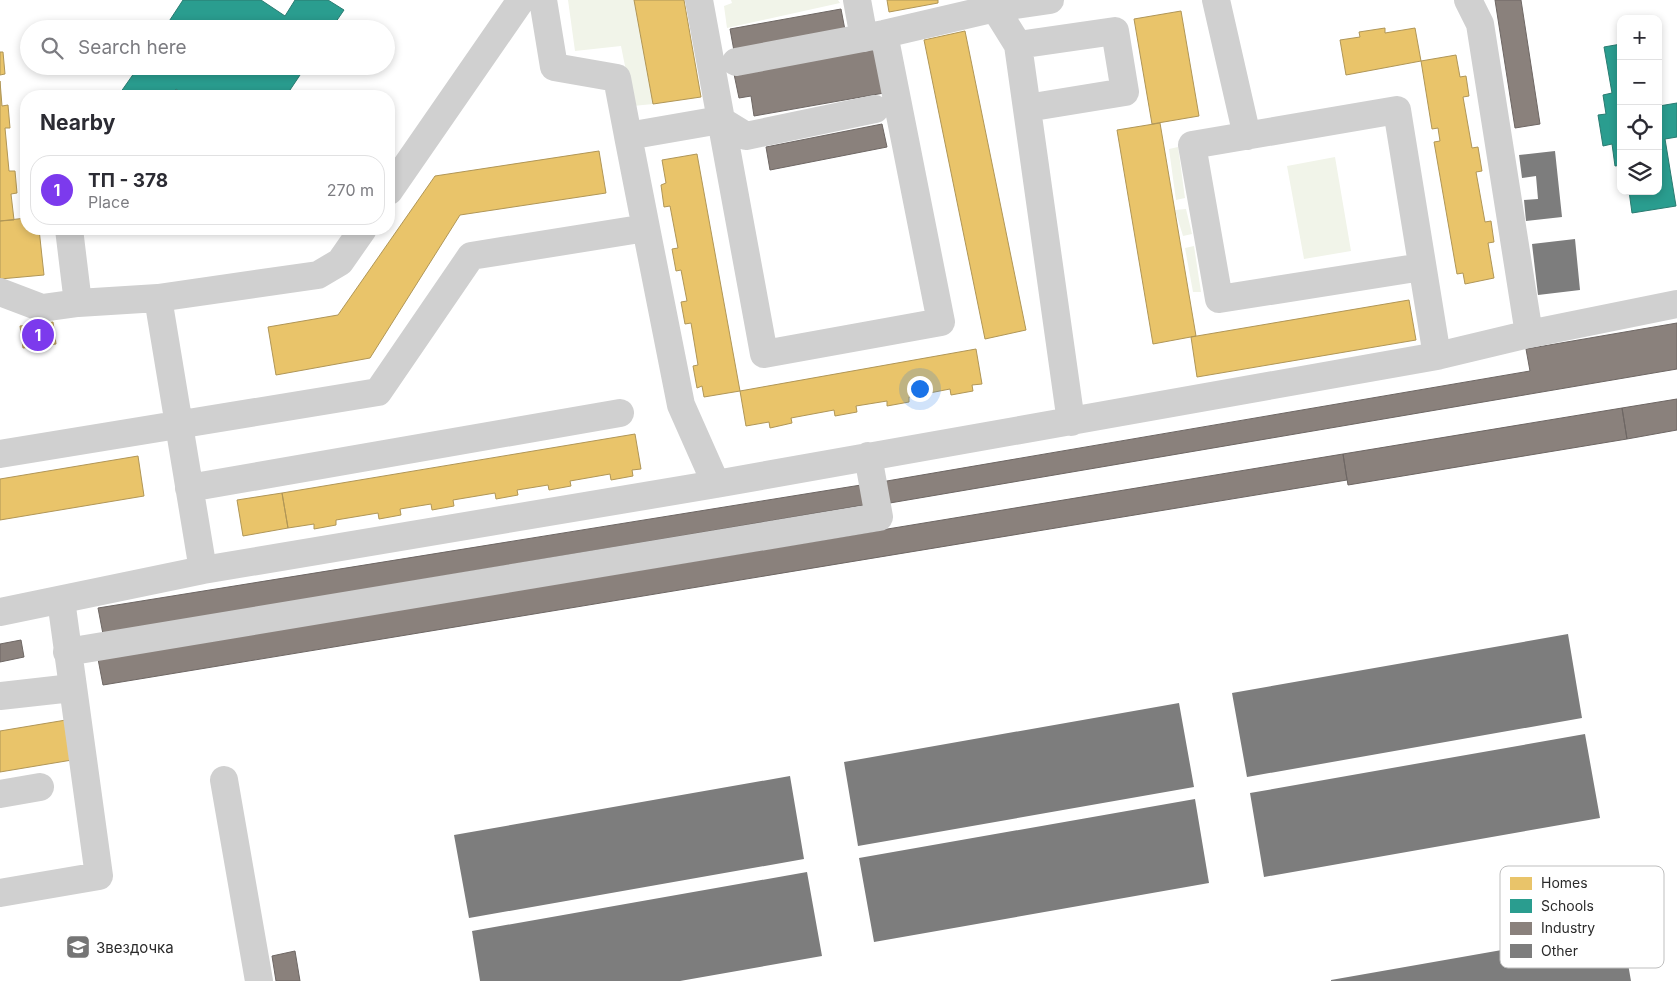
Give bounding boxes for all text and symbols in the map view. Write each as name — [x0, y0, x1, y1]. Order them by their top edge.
map controls — [1617, 15, 1662, 195]
button: + — [1617, 15, 1662, 60]
search box — [20, 20, 395, 75]
icon: search — [38, 34, 66, 62]
text: Search here — [78, 36, 187, 59]
button: − — [1617, 60, 1662, 105]
button: locate — [1617, 105, 1662, 150]
text: Nearby — [40, 110, 115, 135]
button: layers — [1617, 150, 1662, 195]
text: ТП - 378 — [88, 169, 168, 192]
text: 1 — [54, 180, 60, 200]
text: 270 m — [327, 180, 374, 200]
text: Place — [88, 192, 130, 212]
pin: 1 — [22, 316, 54, 354]
your location — [907, 376, 933, 402]
legend — [1500, 866, 1664, 968]
text: Homes — [1541, 874, 1588, 891]
text: Schools — [1541, 897, 1594, 914]
text: Industry — [1541, 919, 1595, 936]
school or university icon: Звездочка — [65, 934, 91, 960]
place label: Звездочка — [96, 938, 174, 957]
text: Other — [1541, 942, 1578, 959]

